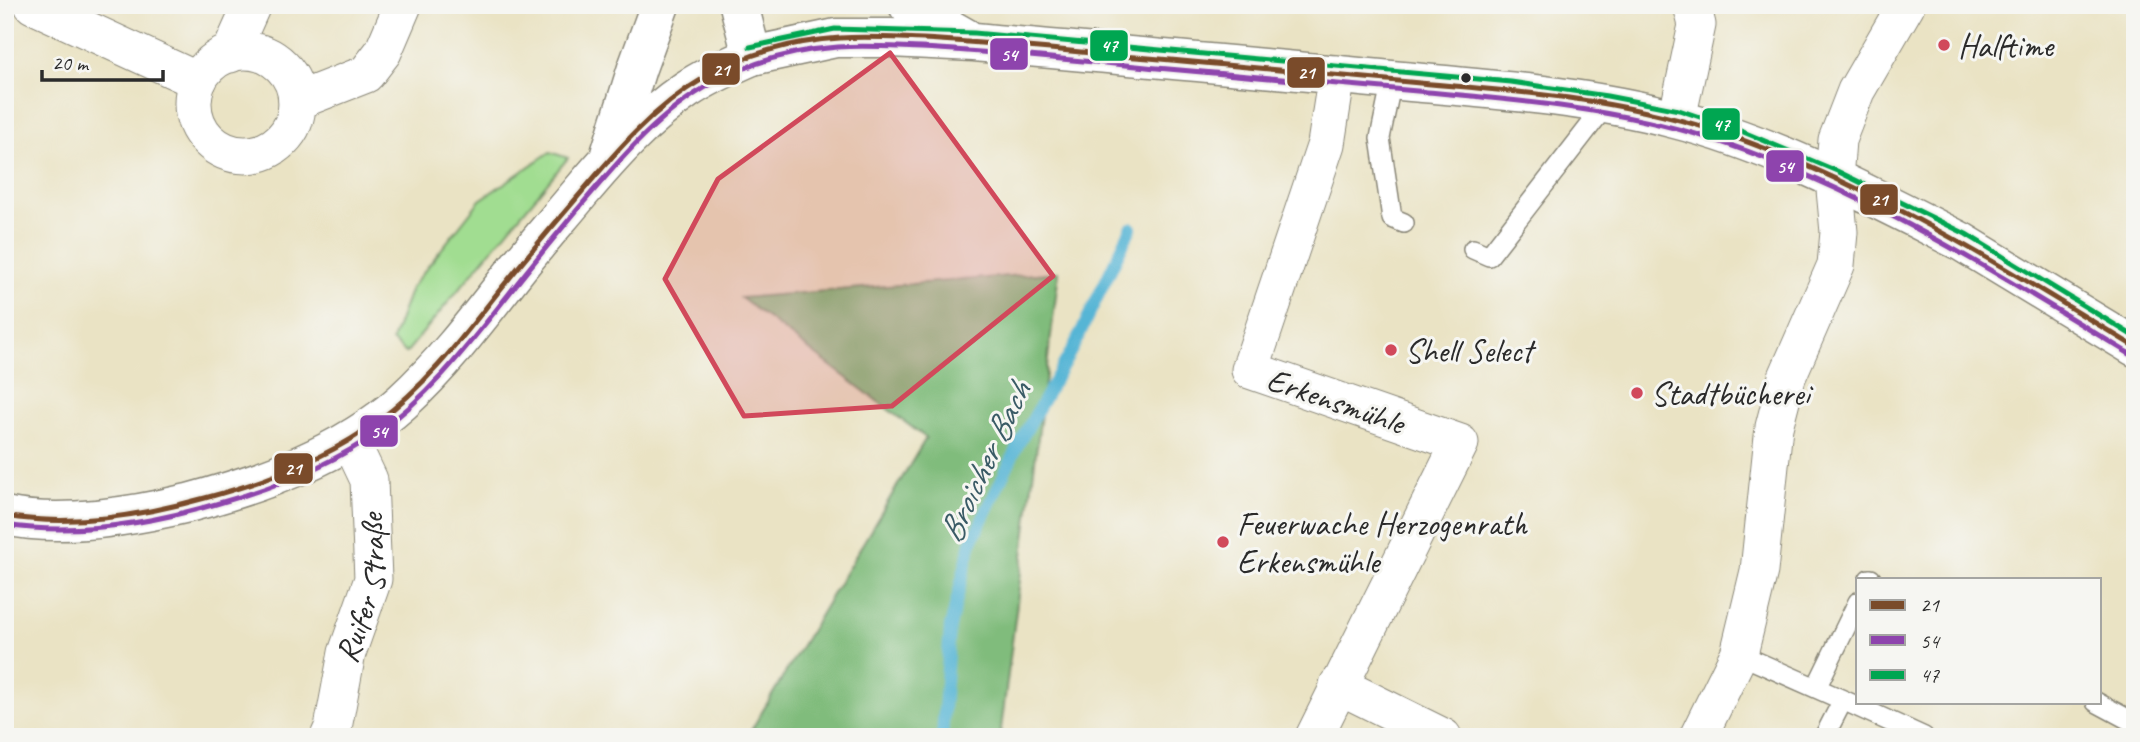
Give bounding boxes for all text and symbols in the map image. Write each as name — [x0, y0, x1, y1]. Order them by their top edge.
place label: Halftime — [1958, 25, 2055, 67]
line badge: 47 — [1089, 29, 1129, 62]
text: 47 — [1100, 34, 1120, 58]
line badge: 54 — [989, 37, 1029, 71]
marker: Halftime — [1936, 37, 1952, 53]
scale bar — [42, 38, 163, 82]
text: 54 — [1001, 43, 1020, 67]
text: 20 m — [52, 50, 90, 76]
line badge: 21 — [701, 52, 741, 86]
line badge: 21 — [1286, 56, 1326, 89]
text: 21 — [712, 58, 732, 82]
text: 21 — [1297, 61, 1317, 85]
unlabelled marker — [1459, 71, 1473, 85]
line badge: 47 — [1701, 107, 1741, 141]
text: 47 — [1712, 113, 1732, 137]
line badge: 54 — [1765, 149, 1805, 183]
text: 54 — [1777, 155, 1796, 179]
line badge: 21 — [1859, 183, 1899, 216]
text: 21 — [1870, 188, 1890, 212]
place label: Shell Select — [1405, 330, 1537, 372]
marker: Shell Select — [1383, 342, 1399, 358]
street label: Erkensmühle — [1262, 358, 1412, 445]
water label: Broicher Bach — [928, 373, 1042, 550]
place label: Stadtbücherei — [1651, 373, 1814, 415]
marker: Stadtbücherei — [1629, 385, 1645, 401]
line badge: 54 — [359, 414, 399, 448]
text: 54 — [371, 420, 390, 444]
line badge: 21 — [273, 452, 314, 485]
text: 21 — [284, 457, 304, 481]
place label: Feuerwache Herzogenrath Erkensmühle — [1237, 503, 1529, 583]
street label: Ruifer Straße — [325, 510, 397, 668]
marker: Feuerwache Herzogenrath Erkensmühle — [1215, 534, 1231, 550]
legend — [1856, 578, 2102, 704]
text: 21 — [1920, 592, 1940, 618]
text: 54 — [1920, 628, 1941, 654]
text: 47 — [1920, 662, 1940, 688]

